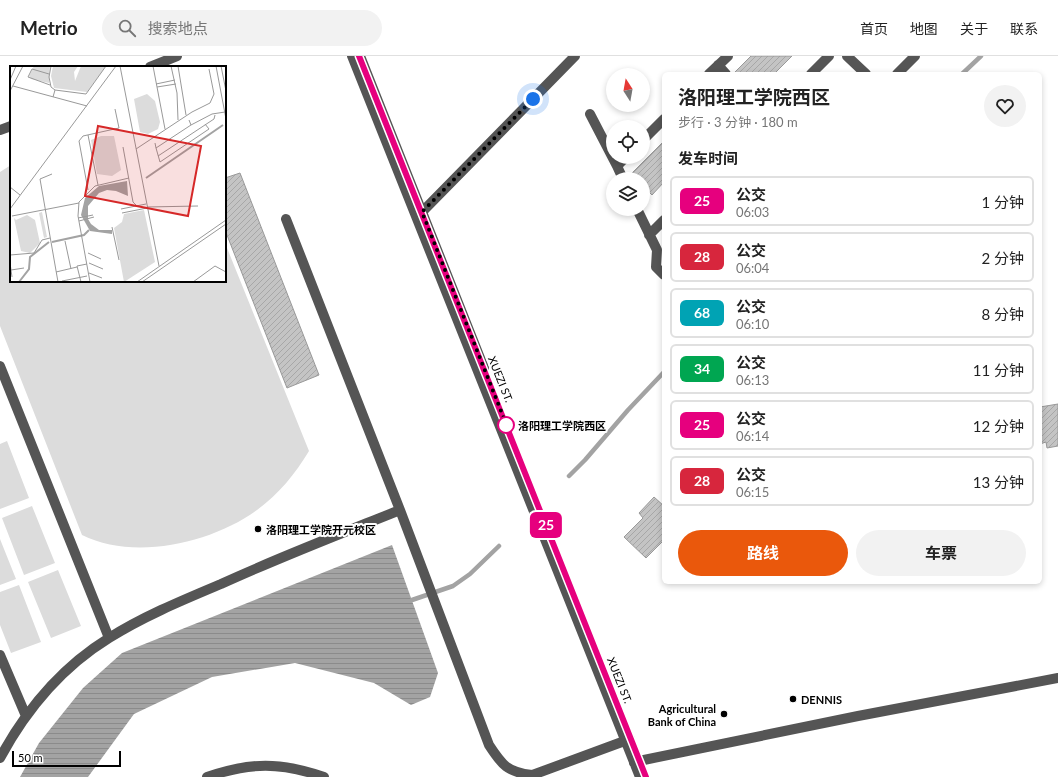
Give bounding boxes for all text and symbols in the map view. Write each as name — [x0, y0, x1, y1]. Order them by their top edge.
search box — [102, 10, 382, 46]
text: Metrio — [20, 16, 78, 39]
icon: search — [116, 17, 138, 39]
text: 搜索地点 — [148, 19, 208, 37]
text: 首页 — [860, 20, 888, 37]
text: 地图 — [910, 20, 938, 37]
text: 关于 — [960, 20, 988, 37]
text: 联系 — [1010, 20, 1038, 37]
inset map — [10, 66, 226, 282]
north arrow — [606, 68, 650, 112]
map controls — [606, 68, 650, 216]
text: 洛阳理工学院西区 — [678, 85, 830, 108]
button: heart — [984, 85, 1026, 127]
your location — [523, 89, 543, 109]
text: 步行 · 3 分钟 · 180 m — [678, 114, 798, 130]
button: locate — [606, 120, 650, 164]
text: 发车时间 — [678, 149, 738, 167]
button: layers — [606, 172, 650, 216]
text: 公交 — [736, 185, 766, 203]
text: 25 — [694, 192, 710, 209]
text: 1 分钟 — [981, 193, 1024, 211]
text: 06:03 — [736, 204, 769, 220]
text: 公交 — [736, 241, 766, 259]
text: 28 — [694, 248, 710, 265]
text: 2 分钟 — [981, 249, 1024, 267]
text: 06:04 — [736, 260, 769, 276]
text: 公交 — [736, 297, 766, 315]
text: 68 — [694, 304, 710, 321]
text: 8 分钟 — [981, 305, 1024, 323]
text: 06:10 — [736, 316, 769, 332]
text: 公交 — [736, 353, 766, 371]
street label: XUEZI ST. — [486, 354, 516, 404]
text: 34 — [694, 360, 710, 377]
text: 11 分钟 — [973, 361, 1024, 379]
text: 06:13 — [736, 372, 769, 388]
text: 公交 — [736, 409, 766, 427]
marker: 洛阳理工学院西区 — [497, 416, 515, 434]
text: 25 — [694, 416, 710, 433]
text: 12 分钟 — [973, 417, 1024, 435]
place label: 洛阳理工学院西区 — [518, 419, 606, 432]
text: 06:14 — [736, 428, 769, 444]
text: 公交 — [736, 465, 766, 483]
text: 28 — [694, 472, 710, 489]
text: 13 分钟 — [973, 473, 1024, 491]
text: 06:15 — [736, 484, 769, 500]
line badge: 25 — [528, 512, 564, 538]
text: 25 — [538, 516, 554, 533]
place label: 洛阳理工学院开元校区 — [266, 523, 376, 536]
marker: 洛阳理工学院开元校区 — [253, 524, 263, 534]
button: 路线 — [678, 530, 848, 576]
button: 车票 — [856, 530, 1026, 576]
street label: XUEZI ST. — [605, 655, 635, 705]
place label: DENNIS — [801, 693, 842, 706]
marker: DENNIS — [788, 694, 798, 704]
place label: Agricultural Bank of China — [648, 702, 716, 728]
marker: Agricultural Bank of China — [719, 709, 729, 719]
scale bar — [12, 749, 121, 768]
text: 50 m — [18, 751, 43, 764]

